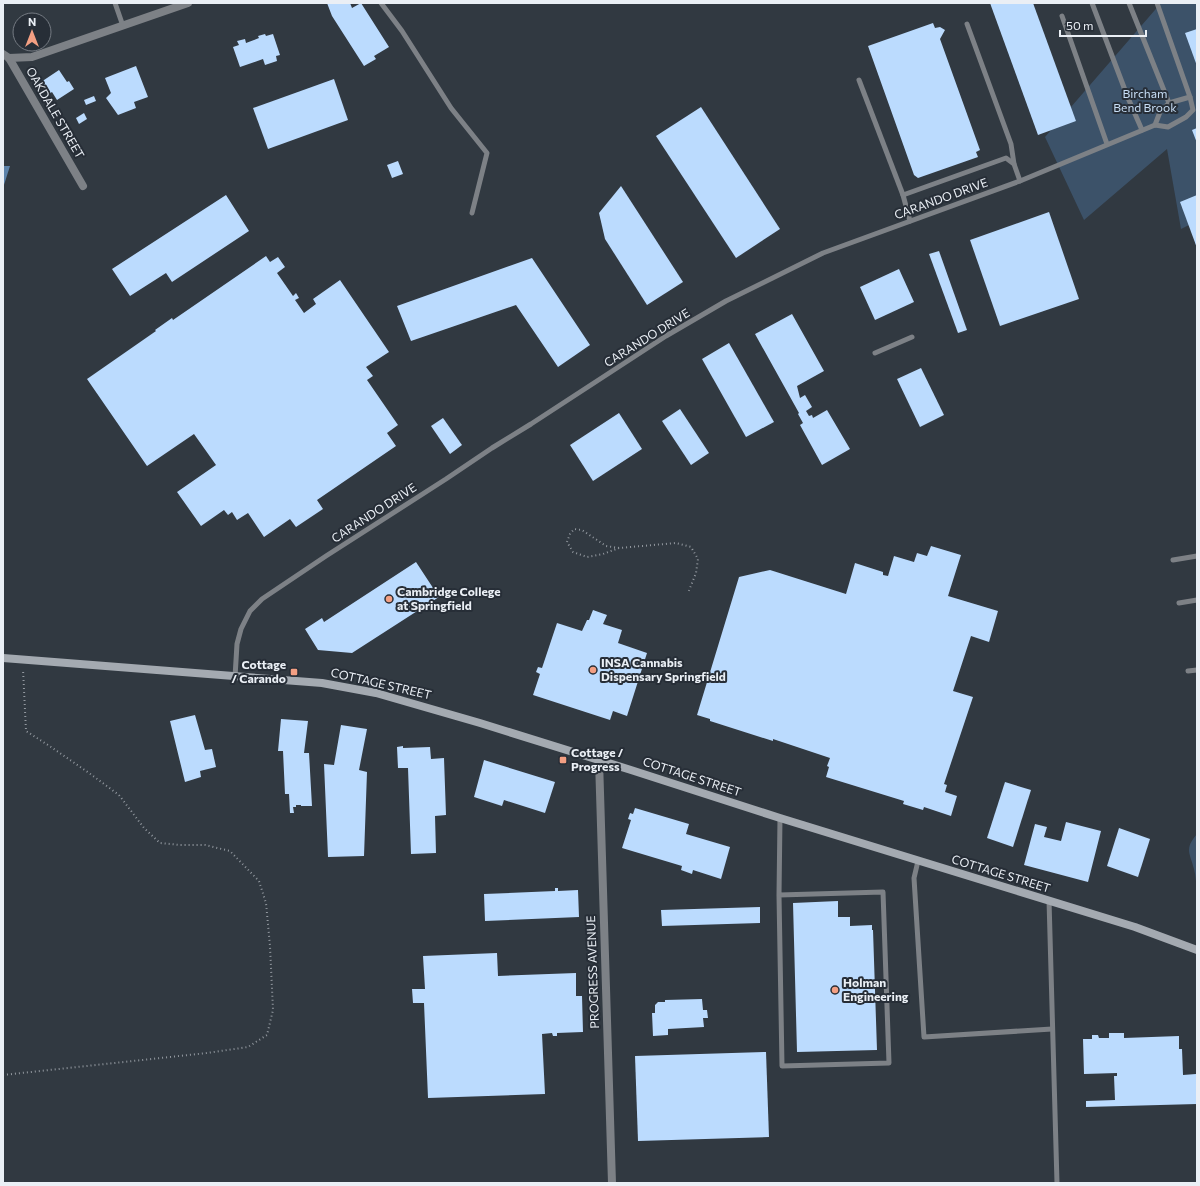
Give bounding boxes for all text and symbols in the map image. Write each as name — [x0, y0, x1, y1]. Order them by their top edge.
north arrow — [12, 12, 52, 52]
scale bar — [1060, 12, 1146, 38]
text: N — [28, 15, 36, 28]
text: 50 m — [1066, 18, 1094, 32]
street label: OAKDALE STREET — [24, 64, 88, 161]
park label: Bircham Bend Brook — [1113, 86, 1177, 114]
street label: CARANDO DRIVE — [892, 175, 989, 221]
street label: CARANDO DRIVE — [601, 305, 692, 369]
street label: CARANDO DRIVE — [328, 479, 419, 545]
place label: Cambridge College at Springfield — [397, 584, 501, 612]
marker: Cambridge College at Springfield — [384, 594, 394, 604]
place label: INSA Cannabis Dispensary Springfield — [601, 655, 726, 683]
place label: Cottage / Carando — [231, 657, 286, 685]
street label: COTTAGE STREET — [330, 665, 433, 701]
marker: INSA Cannabis Dispensary Springfield — [588, 665, 598, 675]
marker: Cottage / Carando — [289, 667, 299, 677]
place label: Cottage / Progress — [571, 745, 624, 773]
street label: COTTAGE STREET — [641, 754, 744, 799]
marker: Cottage / Progress — [558, 755, 568, 765]
street label: COTTAGE STREET — [950, 851, 1053, 895]
street label: PROGRESS AVENUE — [583, 915, 601, 1029]
place label: Holman Engineering — [843, 975, 909, 1003]
marker: Holman Engineering — [830, 985, 840, 995]

